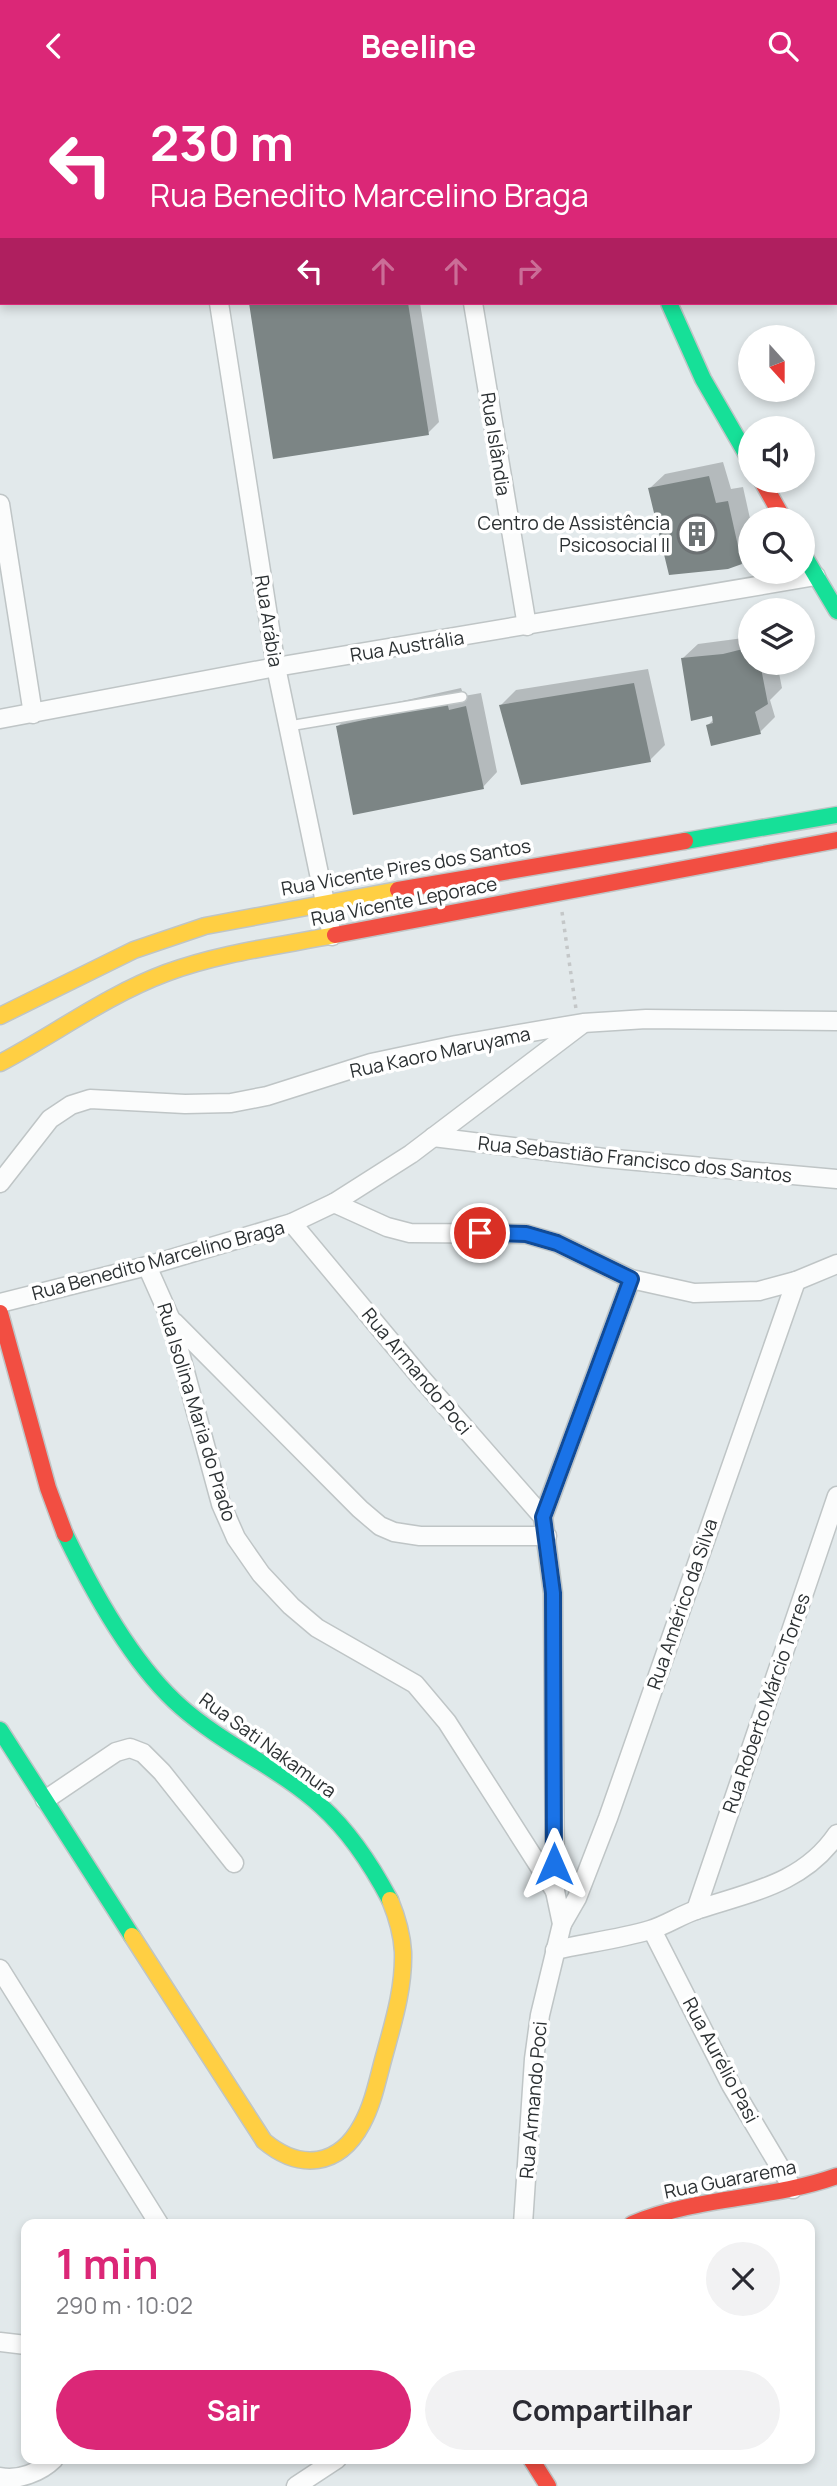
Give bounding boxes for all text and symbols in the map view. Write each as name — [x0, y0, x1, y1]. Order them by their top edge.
text: Beeline — [361, 24, 476, 68]
icon: back — [35, 27, 73, 65]
icon: search — [764, 27, 802, 65]
text: 230 m — [150, 109, 294, 176]
icon: left — [35, 119, 126, 210]
text: Rua Benedito Marcelino Braga — [150, 173, 589, 217]
icon: left — [291, 252, 329, 290]
icon: ahead — [364, 252, 402, 290]
icon: ahead — [437, 252, 475, 290]
icon: right — [510, 252, 548, 290]
north arrow — [738, 325, 816, 403]
map controls — [738, 325, 815, 675]
street label: Rua Islândia — [475, 390, 517, 498]
button: sound — [738, 416, 815, 493]
button: search — [738, 507, 815, 584]
place label: Centro de Assistência Psicosocial II — [478, 510, 670, 558]
building icon: Centro de Assistência Psicosocial II — [676, 513, 718, 555]
street label: Rua Arábia — [249, 573, 289, 669]
button: layers — [738, 598, 815, 675]
street label: Rua Austrália — [348, 624, 466, 668]
street label: Rua Vicente Pires dos Santos — [279, 832, 533, 902]
street label: Rua Vicente Leporace — [309, 870, 499, 932]
street label: Rua Kaoro Maruyama — [347, 1020, 533, 1084]
street label: Rua Sebastião Francisco dos Santos — [477, 1130, 793, 1188]
pin — [450, 1203, 510, 1263]
street label: Rua Benedito Marcelino Braga — [29, 1214, 287, 1306]
icon: arrive — [461, 1214, 499, 1252]
street label: Rua Isolina Maria do Prado — [151, 1300, 243, 1524]
street label: Rua Armando Poci — [356, 1302, 478, 1440]
street label: Rua Américo da Silva — [641, 1515, 723, 1693]
street label: Rua Roberto Márcio Torres — [716, 1590, 816, 1816]
street label: Rua Sati Nakamura — [194, 1686, 342, 1804]
position arrow — [517, 1827, 591, 1901]
street label: Rua Aurélio Pasi — [677, 1993, 765, 2127]
street label: Rua Armando Poci — [513, 2020, 553, 2180]
street label: Rua Guararema — [662, 2153, 798, 2205]
text: 1 min — [56, 2234, 159, 2292]
button: close — [706, 2242, 780, 2316]
text: 290 m · 10:02 — [56, 2289, 193, 2321]
button: Sair — [56, 2370, 411, 2450]
button: Compartilhar — [425, 2370, 780, 2450]

